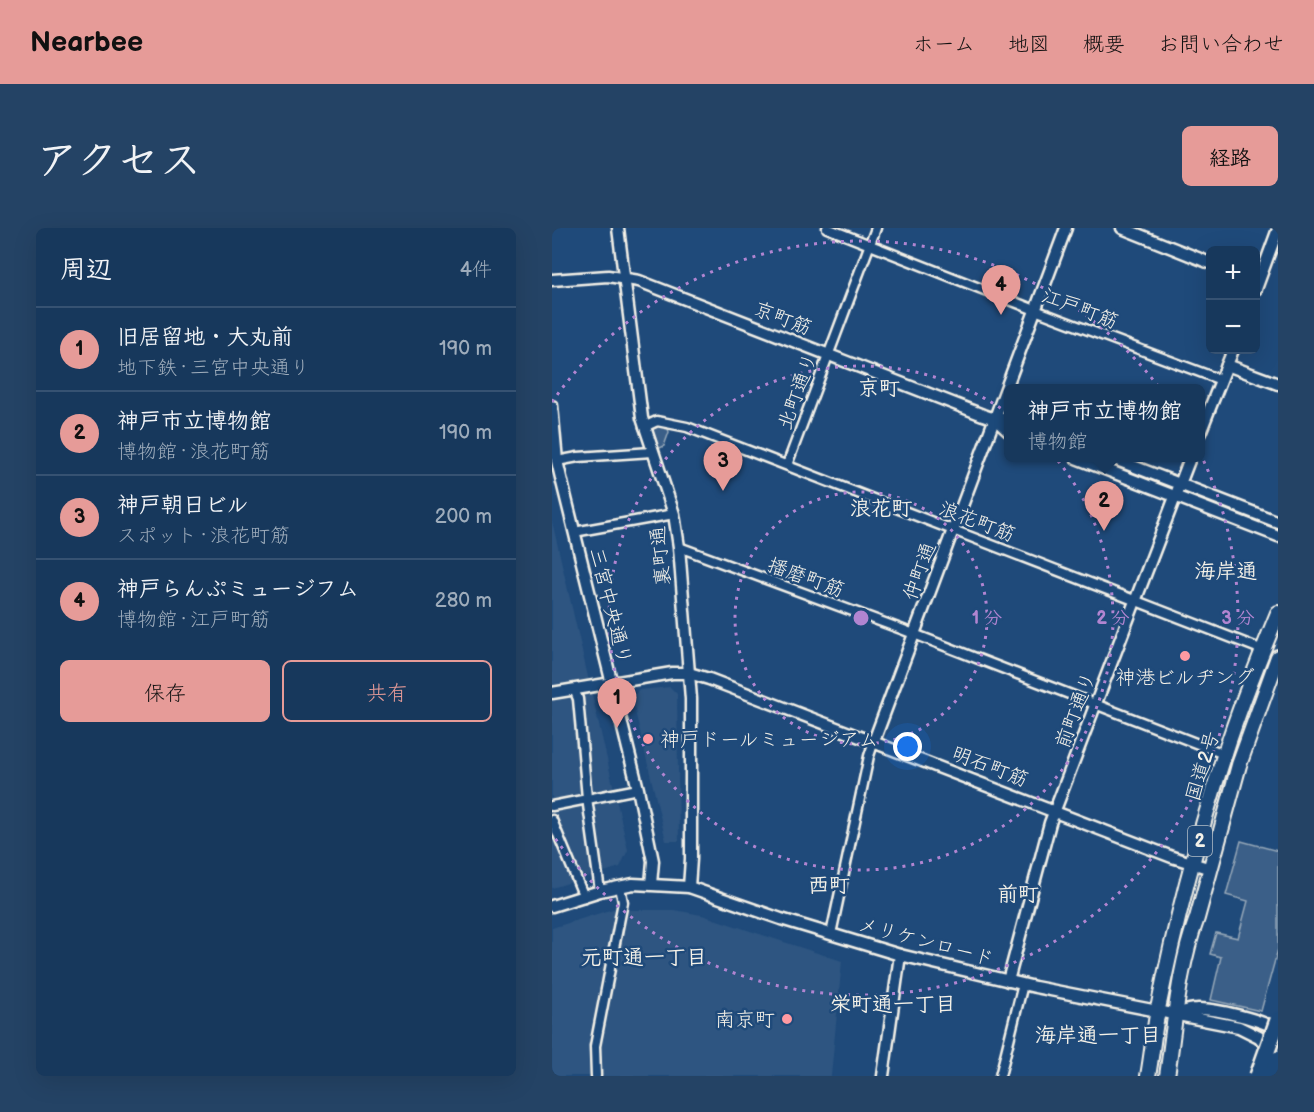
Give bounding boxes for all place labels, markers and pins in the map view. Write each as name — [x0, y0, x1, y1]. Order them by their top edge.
pin: 4 — [982, 266, 1020, 315]
pin: 3 — [704, 442, 742, 491]
pin: 2 — [1084, 482, 1124, 531]
centre of rings — [851, 608, 871, 628]
marker: 神港ビルヂング — [1178, 649, 1192, 663]
place label: 神港ビルヂング — [1115, 666, 1255, 690]
pin: 1 — [598, 678, 636, 728]
place label: 神戸ドールミュージアム — [660, 728, 878, 752]
marker: 神戸ドールミュージアム — [641, 732, 655, 746]
place label: 南京町 — [715, 1008, 775, 1032]
marker: 南京町 — [780, 1012, 794, 1026]

